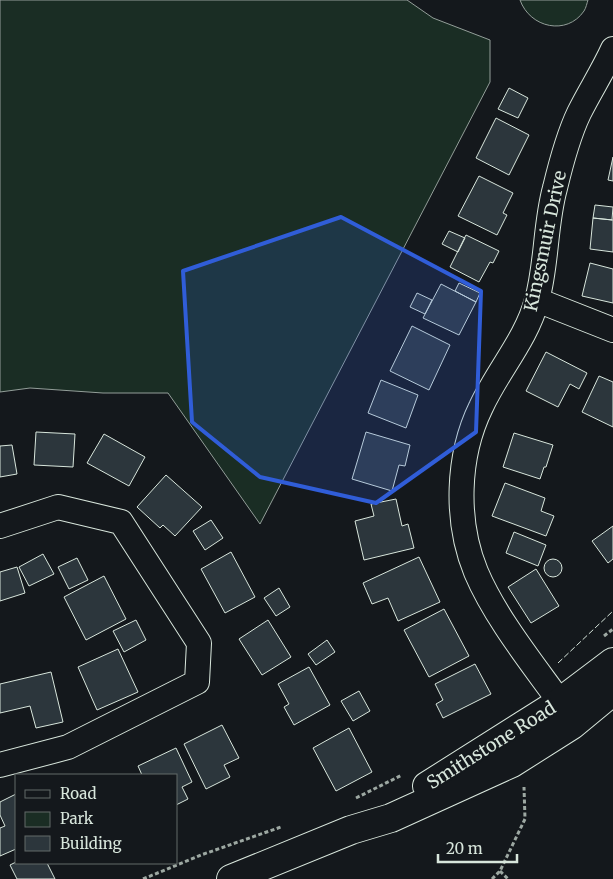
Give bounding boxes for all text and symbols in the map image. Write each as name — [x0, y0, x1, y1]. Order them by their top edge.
street label: Kingsmuir Drive — [519, 168, 571, 314]
street label: Smithstone Road — [422, 696, 560, 794]
legend — [15, 774, 178, 864]
text: Road — [60, 784, 96, 803]
text: Park — [60, 809, 94, 828]
scale bar — [438, 832, 517, 864]
text: Building — [60, 834, 122, 853]
text: 20 m — [446, 839, 483, 858]

